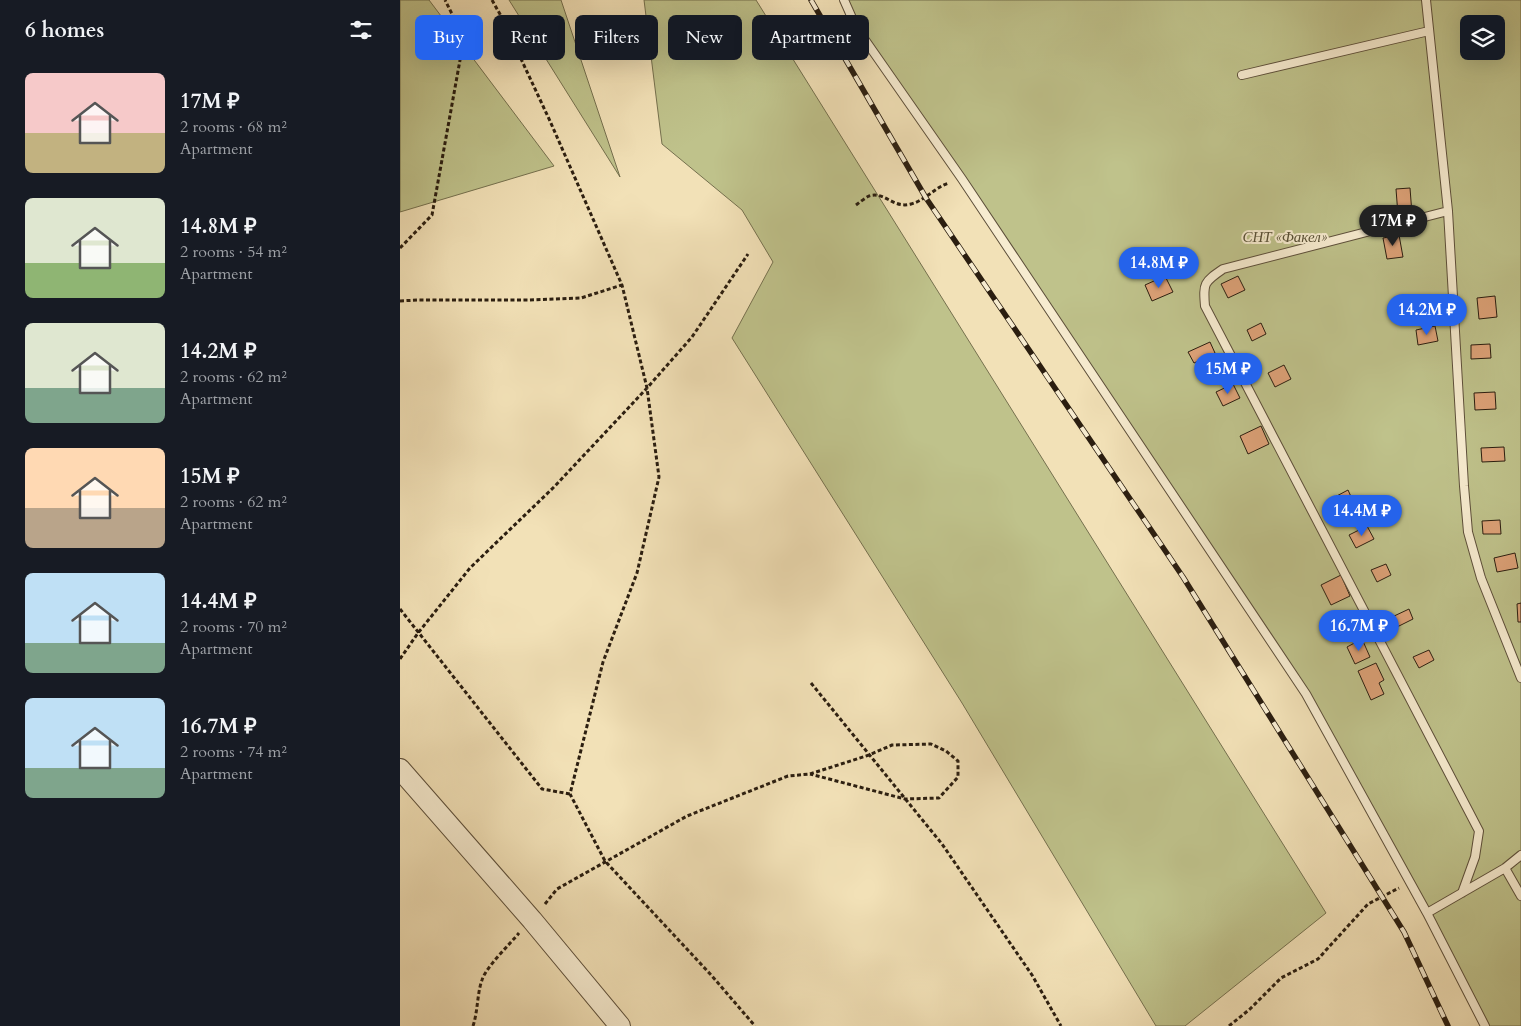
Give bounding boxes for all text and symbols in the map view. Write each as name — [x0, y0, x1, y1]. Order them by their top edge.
chip: Buy — [415, 15, 483, 60]
chip: Rent — [493, 15, 565, 60]
chip: Filters — [575, 15, 658, 60]
chip: New — [668, 15, 742, 60]
chip: Apartment — [752, 15, 869, 60]
map controls — [1460, 15, 1505, 60]
button: layers — [1460, 15, 1505, 60]
text: 6 homes — [25, 16, 104, 45]
icon: filters — [347, 16, 375, 44]
text: 17M ₽ — [180, 87, 240, 116]
icon: home — [65, 93, 125, 153]
text: 2 rooms · 68 m² — [180, 116, 287, 138]
text: Apartment — [180, 138, 253, 160]
pin: 17M ₽ — [1358, 204, 1428, 247]
text: 17M ₽ — [1370, 210, 1416, 232]
text: 14.8M ₽ — [180, 212, 257, 241]
icon: home — [65, 218, 125, 278]
park label: СНТ «Факел» — [1242, 227, 1328, 247]
text: 2 rooms · 54 m² — [180, 241, 287, 263]
pin: 14.8M ₽ — [1113, 246, 1205, 289]
text: 14.8M ₽ — [1130, 252, 1188, 274]
text: Apartment — [180, 263, 253, 285]
pin: 14.2M ₽ — [1381, 294, 1473, 336]
text: 14.2M ₽ — [1398, 299, 1456, 321]
text: 14.2M ₽ — [180, 337, 257, 366]
icon: home — [65, 343, 125, 403]
pin: 15M ₽ — [1193, 352, 1263, 395]
text: 15M ₽ — [1205, 358, 1251, 380]
text: 2 rooms · 62 m² — [180, 366, 287, 388]
text: Apartment — [180, 388, 253, 410]
text: 15M ₽ — [180, 462, 240, 491]
icon: home — [65, 468, 125, 528]
text: 2 rooms · 62 m² — [180, 491, 287, 513]
pin: 14.4M ₽ — [1316, 494, 1408, 537]
text: 14.4M ₽ — [1333, 500, 1391, 522]
text: Apartment — [180, 513, 253, 535]
text: 14.4M ₽ — [180, 587, 257, 616]
icon: home — [65, 593, 125, 653]
pin: 16.7M ₽ — [1313, 610, 1405, 652]
text: 16.7M ₽ — [1330, 615, 1388, 637]
text: 2 rooms · 70 m² — [180, 616, 287, 638]
text: Apartment — [180, 638, 253, 660]
text: 16.7M ₽ — [180, 712, 257, 741]
icon: home — [65, 718, 125, 778]
text: 2 rooms · 74 m² — [180, 741, 287, 763]
text: Apartment — [180, 763, 253, 785]

